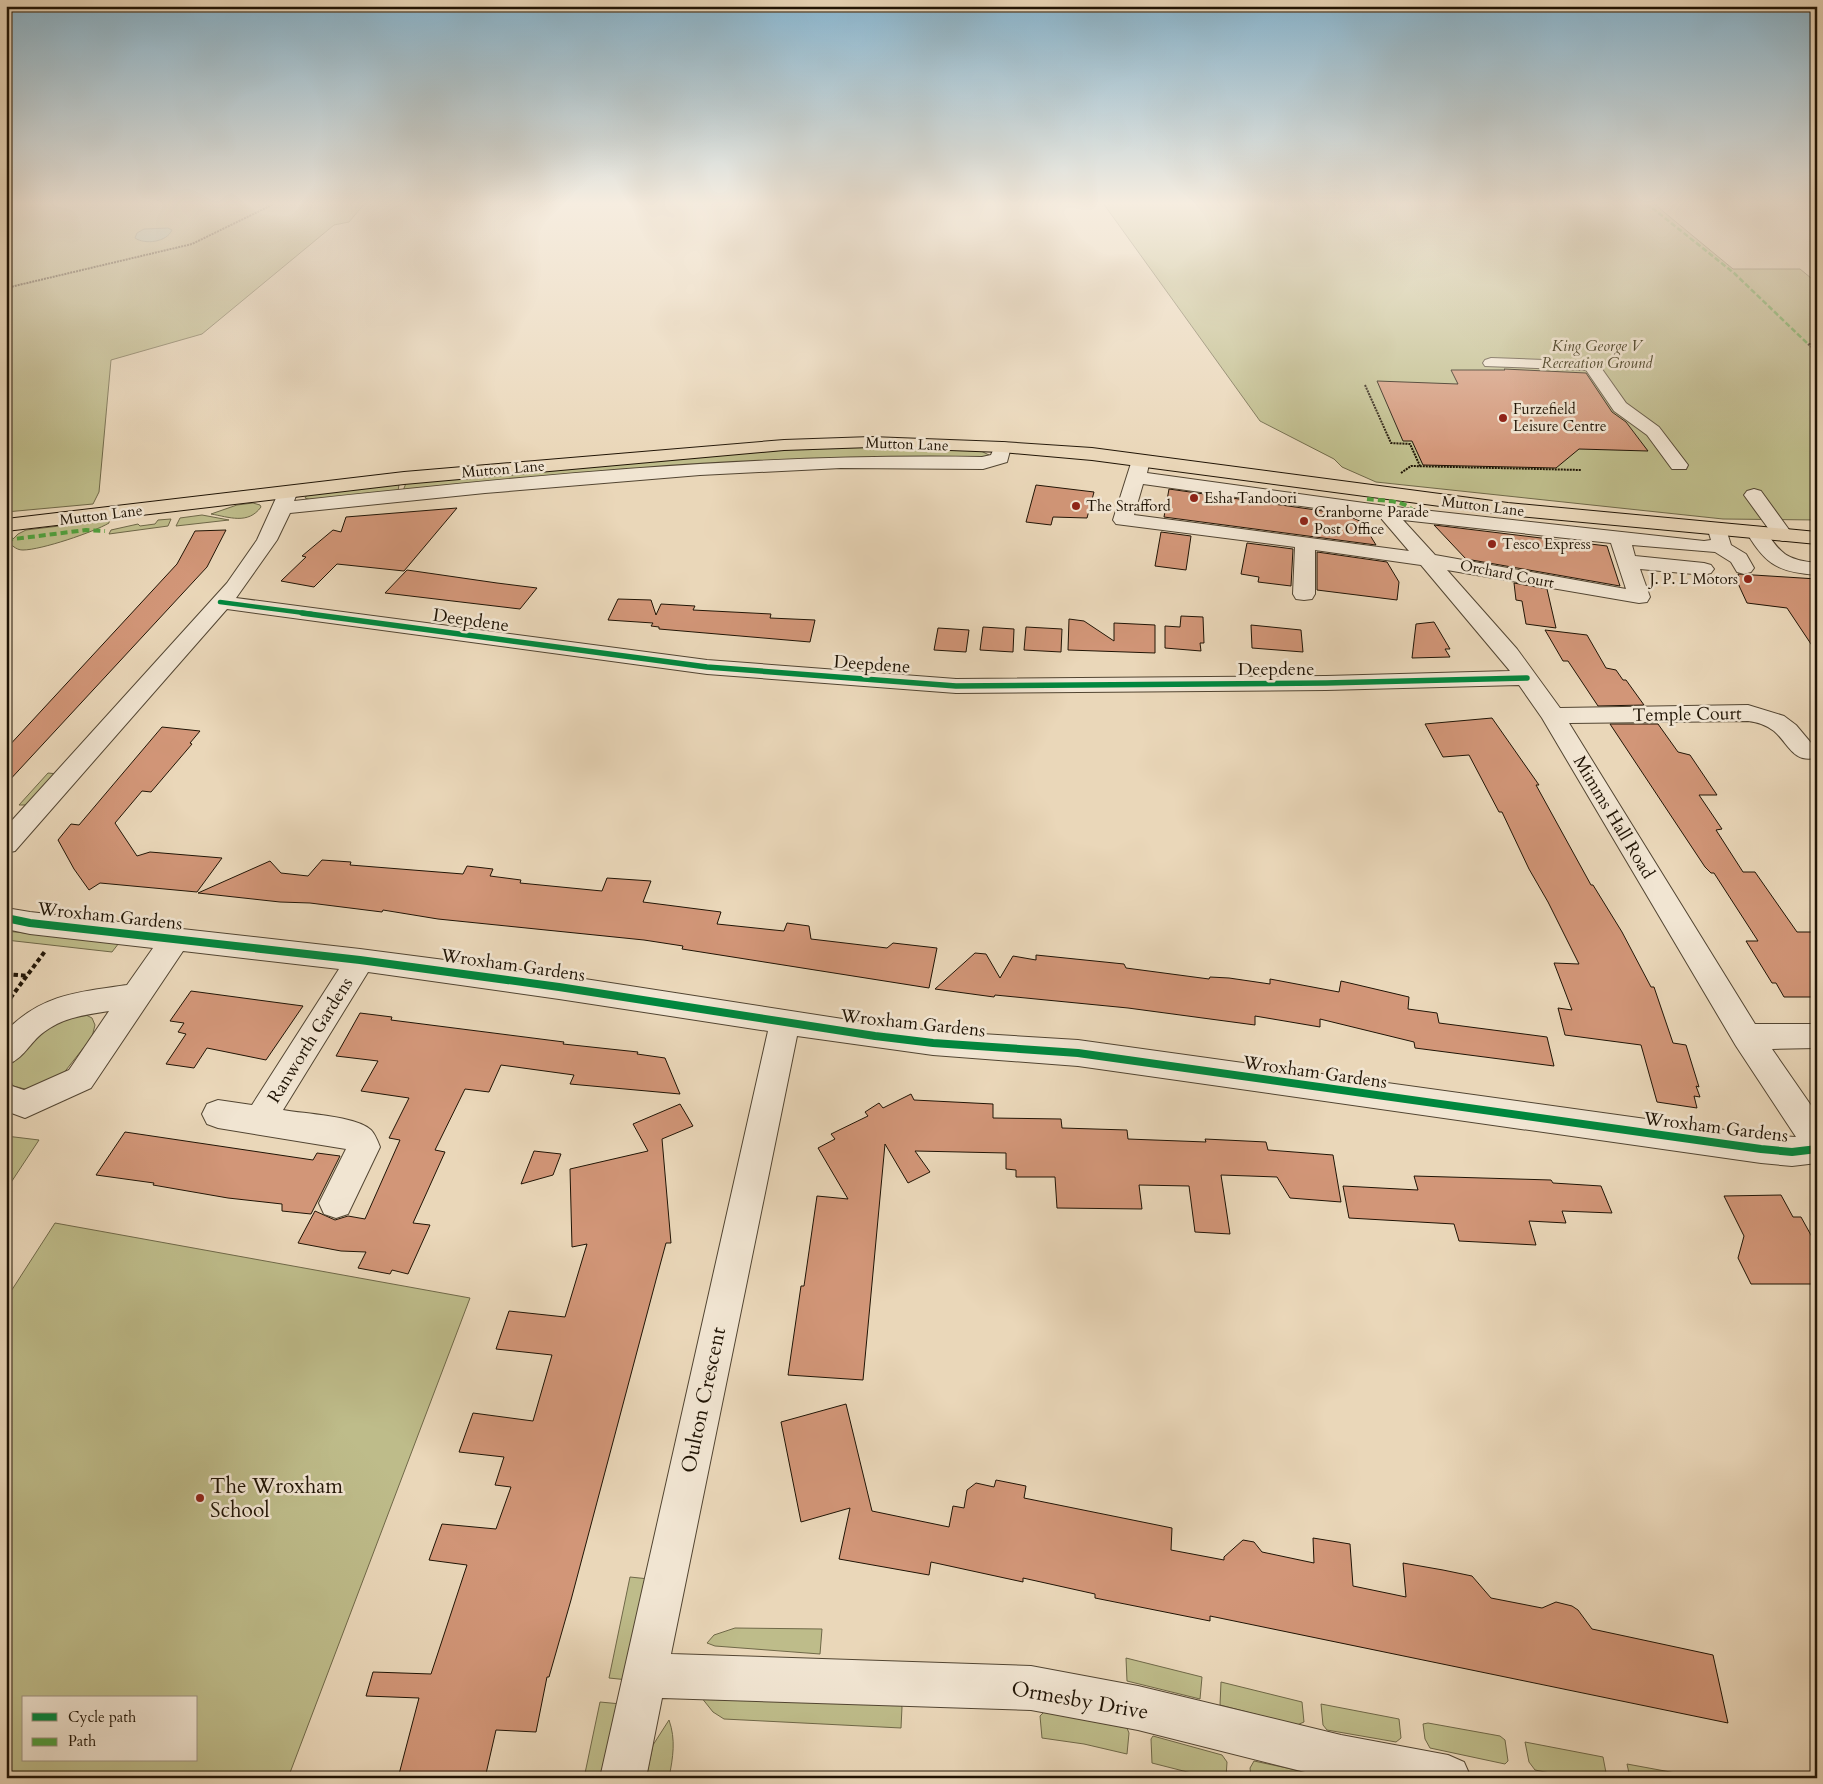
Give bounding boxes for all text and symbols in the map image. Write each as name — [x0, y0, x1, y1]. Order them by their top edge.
park label: King George V Recreation Ground — [1541, 336, 1653, 373]
place label: Furzefield Leisure Centre — [1513, 399, 1607, 436]
marker: Furzefield Leisure Centre — [1497, 412, 1509, 424]
street label: Mutton Lane — [865, 433, 949, 455]
street label: Mutton Lane — [461, 455, 546, 483]
place label: Esha Tandoori — [1204, 488, 1297, 508]
street label: Mutton Lane — [1440, 491, 1526, 521]
marker: Esha Tandoori — [1188, 492, 1200, 504]
place label: The Strafford — [1086, 496, 1171, 516]
street label: Mutton Lane — [58, 500, 144, 530]
marker: The Strafford — [1070, 500, 1082, 512]
place label: Cranborne Parade Post Office — [1314, 502, 1429, 539]
marker: Cranborne Parade Post Office — [1298, 515, 1310, 527]
place label: Tesco Express — [1502, 534, 1591, 554]
marker: Tesco Express — [1486, 538, 1498, 550]
street label: Orchard Court — [1458, 555, 1556, 593]
place label: J. P. L Motors — [1648, 569, 1738, 589]
marker: J. P. L Motors — [1742, 573, 1754, 585]
street label: Deepdene — [431, 603, 511, 638]
street label: Deepdene — [833, 649, 911, 680]
street label: Deepdene — [1238, 657, 1314, 682]
street label: Temple Court — [1632, 701, 1742, 728]
street label: Mimms Hall Road — [1567, 751, 1660, 884]
street label: Wroxham Gardens — [35, 896, 184, 937]
street label: Wroxham Gardens — [438, 943, 587, 988]
street label: Ranworth Gardens — [262, 972, 359, 1108]
street label: Wroxham Gardens — [838, 1003, 987, 1044]
street label: Wroxham Gardens — [1240, 1050, 1389, 1095]
street label: Wroxham Gardens — [1641, 1106, 1790, 1149]
street label: Oulton Crescent — [674, 1324, 733, 1476]
place label: The Wroxham School — [210, 1472, 343, 1525]
marker: The Wroxham School — [194, 1492, 206, 1504]
street label: Ormesby Drive — [1009, 1674, 1151, 1727]
legend — [22, 1696, 198, 1762]
text: Cycle path — [68, 1707, 137, 1727]
text: Path — [68, 1731, 97, 1751]

